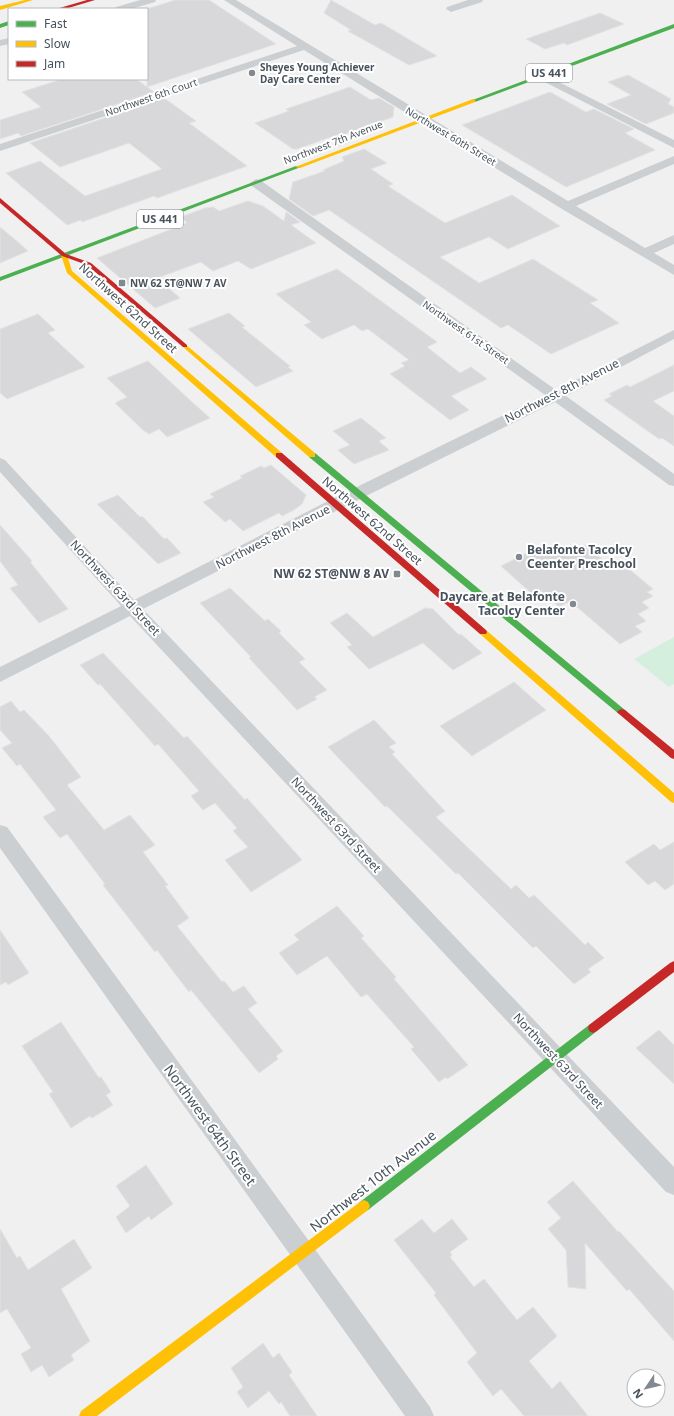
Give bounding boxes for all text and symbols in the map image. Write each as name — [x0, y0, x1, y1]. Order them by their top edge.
legend — [8, 8, 148, 80]
text: Fast — [44, 15, 68, 32]
text: Slow — [44, 35, 71, 52]
text: Jam — [43, 55, 65, 72]
place label: Sheyes Young Achiever Day Care Center — [260, 60, 375, 86]
road number: US 441 — [526, 64, 572, 82]
marker: Sheyes Young Achiever Day Care Center — [247, 68, 257, 78]
street label: Northwest 6th Court — [103, 75, 199, 119]
street label: Northwest 60th Street — [403, 103, 499, 169]
street label: Northwest 7th Avenue — [281, 116, 385, 167]
road number: US 441 — [137, 210, 183, 228]
street label: Northwest 62nd Street — [75, 259, 182, 357]
place label: NW 62 ST@NW 7 AV — [130, 276, 227, 290]
marker: NW 62 ST@NW 7 AV — [117, 278, 127, 288]
street label: Northwest 61st Street — [420, 297, 512, 367]
street label: Northwest 8th Avenue — [502, 354, 622, 427]
street label: Northwest 62nd Street — [319, 472, 427, 569]
street label: Northwest 8th Avenue — [213, 500, 333, 573]
street label: Northwest 63rd Street — [67, 536, 165, 640]
place label: Belafonte Tacolcy Ceenter Preschool — [527, 541, 636, 572]
marker: Belafonte Tacolcy Ceenter Preschool — [514, 552, 524, 562]
place label: NW 62 ST@NW 8 AV — [273, 565, 389, 582]
marker: NW 62 ST@NW 8 AV — [392, 569, 402, 579]
place label: Daycare at Belafonte Tacolcy Center — [440, 588, 566, 619]
marker: Daycare at Belafonte Tacolcy Center — [568, 599, 578, 609]
street label: Northwest 63rd Street — [288, 773, 386, 877]
street label: Northwest 63rd Street — [510, 1009, 608, 1113]
street label: Northwest 64th Street — [160, 1060, 261, 1189]
street label: Northwest 10th Avenue — [306, 1125, 440, 1236]
north arrow — [626, 1368, 666, 1408]
text: N — [629, 1386, 646, 1402]

